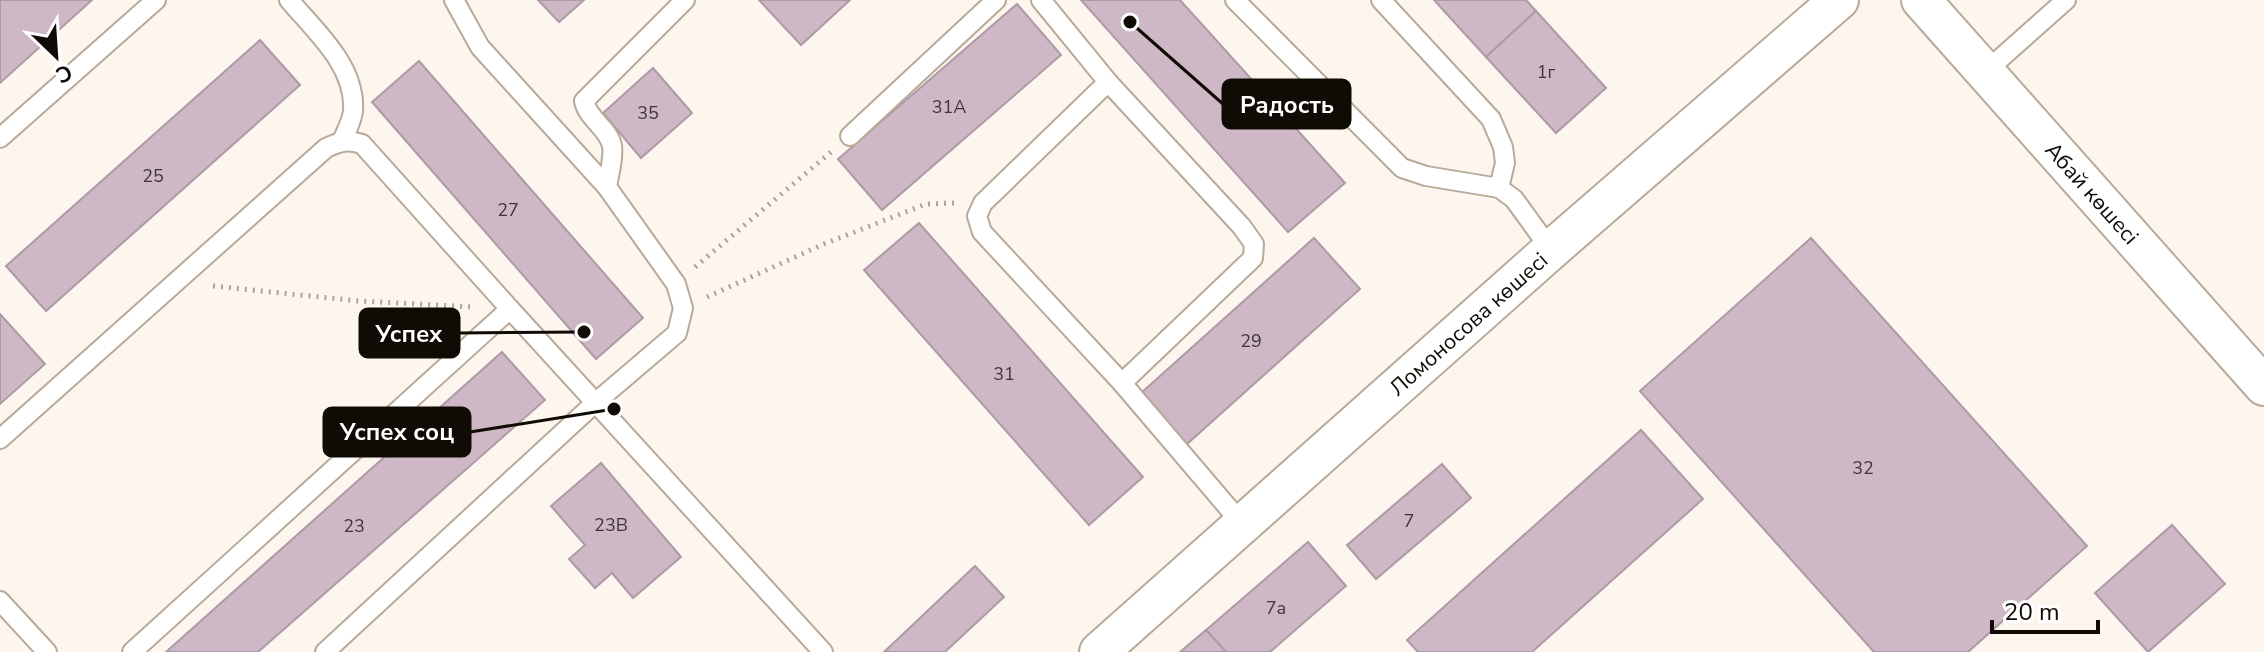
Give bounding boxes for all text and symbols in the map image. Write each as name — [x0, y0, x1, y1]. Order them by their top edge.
north arrow — [16, 16, 96, 96]
text: С — [51, 56, 77, 90]
house number: 1г — [1537, 60, 1555, 84]
callout: Радость — [1223, 80, 1350, 128]
text: Радость — [1240, 89, 1334, 121]
house number: 31А — [932, 95, 966, 119]
house number: 35 — [637, 101, 659, 125]
street label: Абай көшесі — [2038, 136, 2145, 251]
house number: 25 — [142, 164, 164, 188]
house number: 27 — [497, 198, 519, 222]
street label: Ломоносова көшесі — [1383, 246, 1555, 403]
callout: Успех — [360, 309, 459, 357]
text: Успех — [374, 318, 443, 350]
house number: 29 — [1240, 329, 1262, 353]
house number: 31 — [993, 362, 1015, 386]
callout: Успех соц — [324, 408, 470, 456]
text: Успех соц — [339, 416, 454, 448]
house number: 32 — [1852, 456, 1874, 480]
house number: 7 — [1404, 509, 1414, 533]
house number: 23В — [594, 513, 628, 537]
house number: 23 — [343, 514, 365, 538]
scale bar — [1992, 584, 2098, 634]
house number: 7а — [1266, 596, 1286, 620]
text: 20 m — [2004, 596, 2060, 628]

